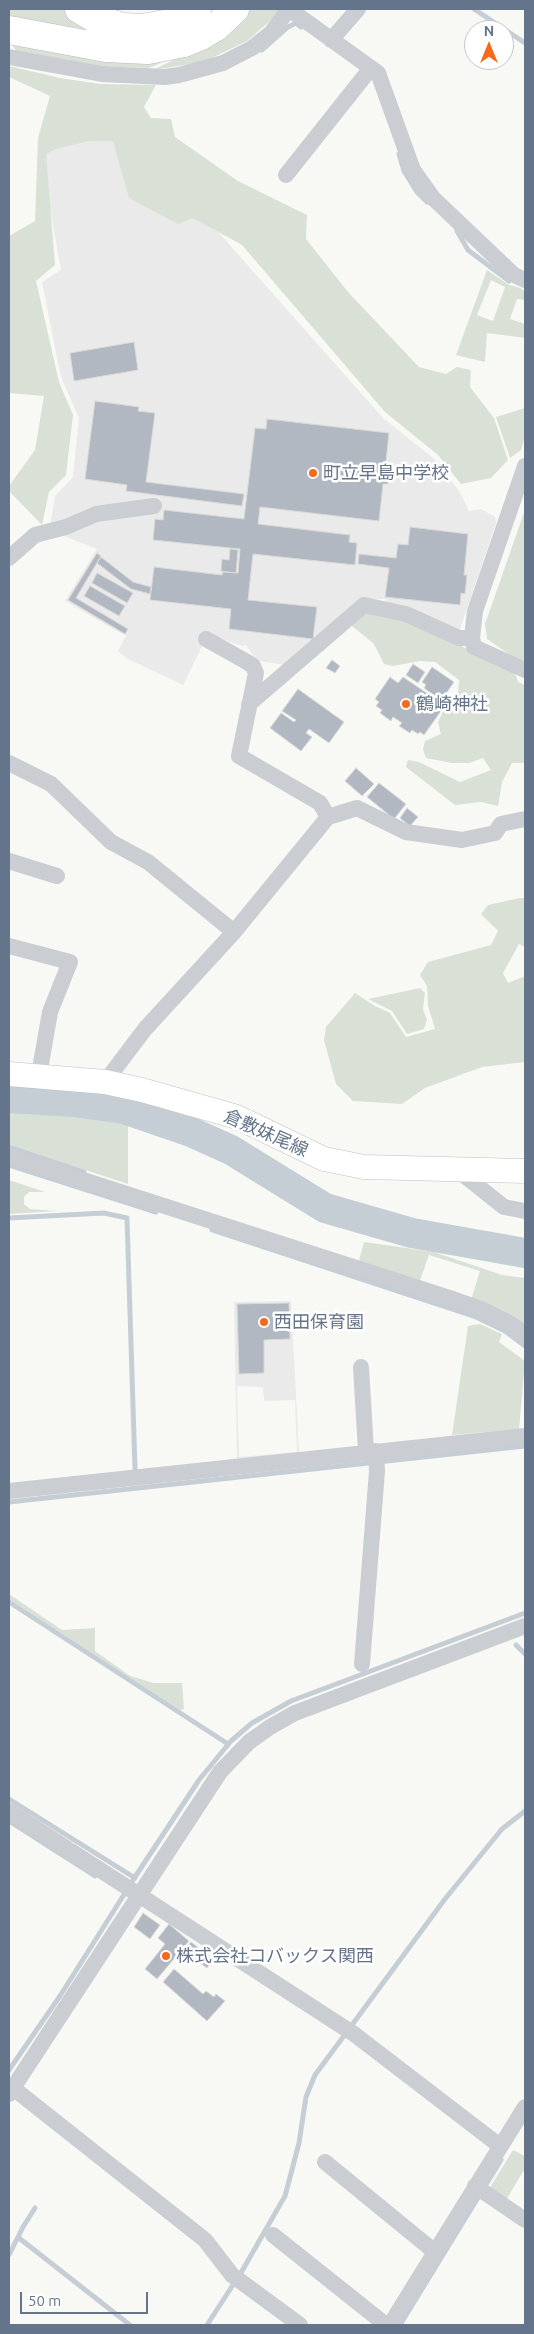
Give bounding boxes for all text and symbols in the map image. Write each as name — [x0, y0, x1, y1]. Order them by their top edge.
north arrow — [464, 20, 514, 70]
text: N — [484, 23, 494, 39]
place label: 町立早島中学校 — [323, 462, 449, 484]
marker: 町立早島中学校 — [307, 467, 319, 479]
place label: 鶴崎神社 — [416, 693, 488, 715]
marker: 鶴崎神社 — [400, 698, 412, 710]
street label: 倉敷妹尾線 — [220, 1105, 312, 1161]
place label: 西田保育園 — [274, 1311, 364, 1333]
marker: 西田保育園 — [258, 1316, 270, 1328]
place label: 株式会社コバックス関西 — [176, 1945, 374, 1967]
marker: 株式会社コバックス関西 — [160, 1950, 172, 1962]
scale bar — [22, 2282, 150, 2314]
text: 50 m — [28, 2292, 61, 2309]

